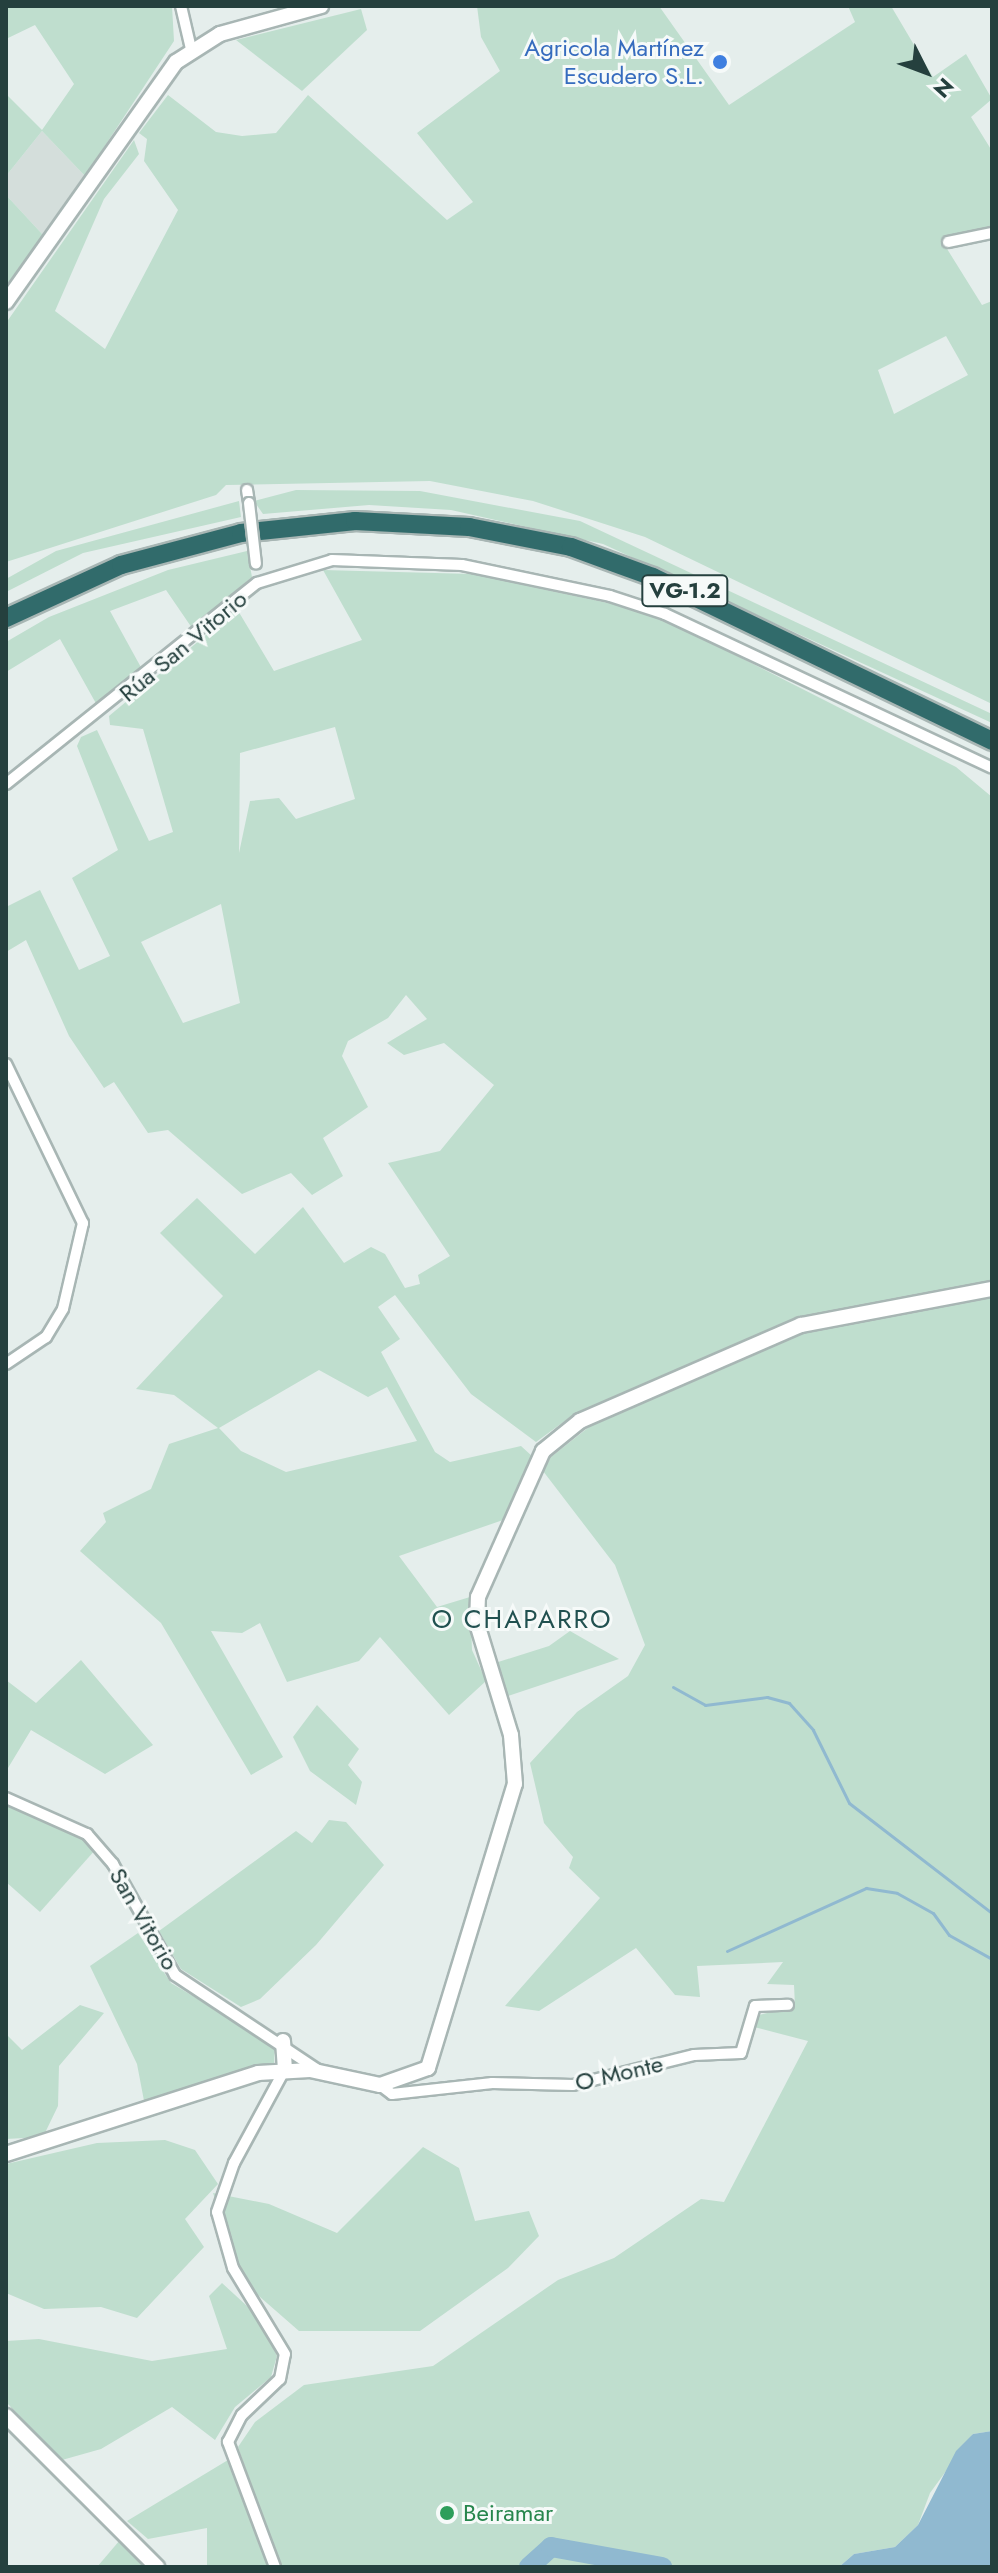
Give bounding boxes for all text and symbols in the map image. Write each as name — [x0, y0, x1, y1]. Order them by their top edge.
north arrow — [886, 32, 966, 112]
place label: Agricola Martínez Escudero S.L. — [524, 34, 704, 90]
marker: Agricola Martínez Escudero S.L. — [711, 53, 729, 71]
text: N — [926, 71, 962, 105]
road number: VG-1.2 — [641, 573, 729, 609]
street label: Rúa San Vitorio — [113, 584, 253, 708]
district label: O CHAPARRO — [431, 1604, 613, 1636]
street label: San Vitorio — [103, 1863, 185, 1975]
street label: O Monte — [572, 2049, 666, 2097]
place label: Beiramar — [463, 2499, 553, 2527]
marker: Beiramar — [438, 2504, 456, 2522]

